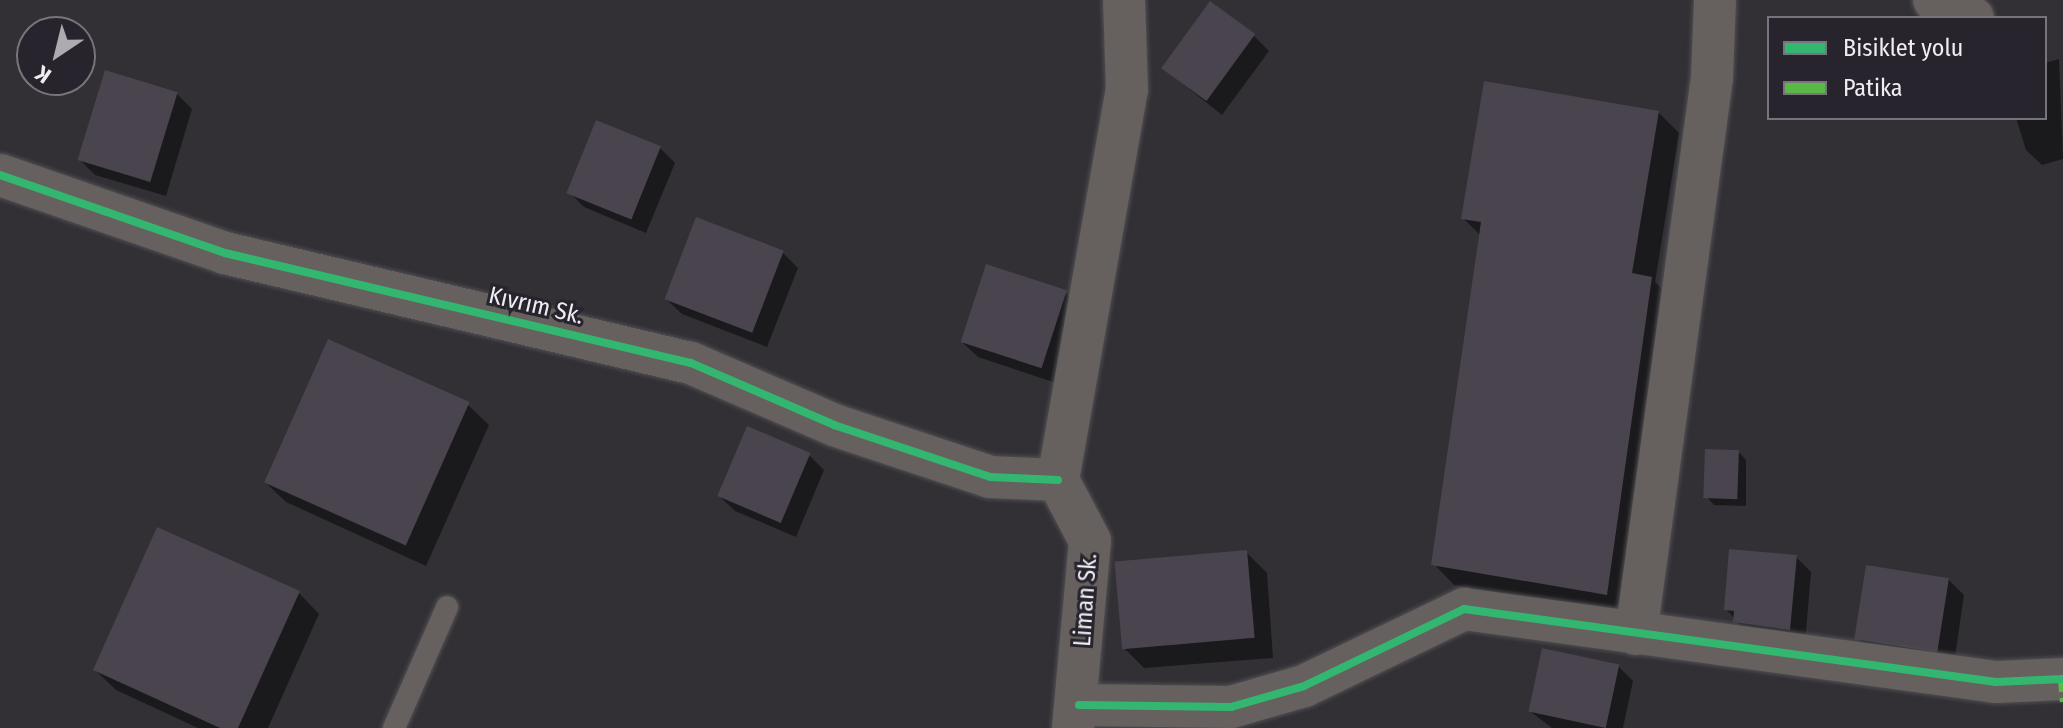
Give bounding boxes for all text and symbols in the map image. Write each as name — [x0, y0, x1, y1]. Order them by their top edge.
north arrow — [16, 16, 96, 96]
legend — [1767, 16, 2047, 120]
text: Bisiklet yolu — [1843, 34, 1963, 62]
text: K — [30, 60, 56, 89]
text: Patika — [1843, 74, 1903, 102]
street label: Kıvrım Sk. — [486, 281, 586, 331]
street label: Liman Sk. — [1068, 552, 1104, 648]

